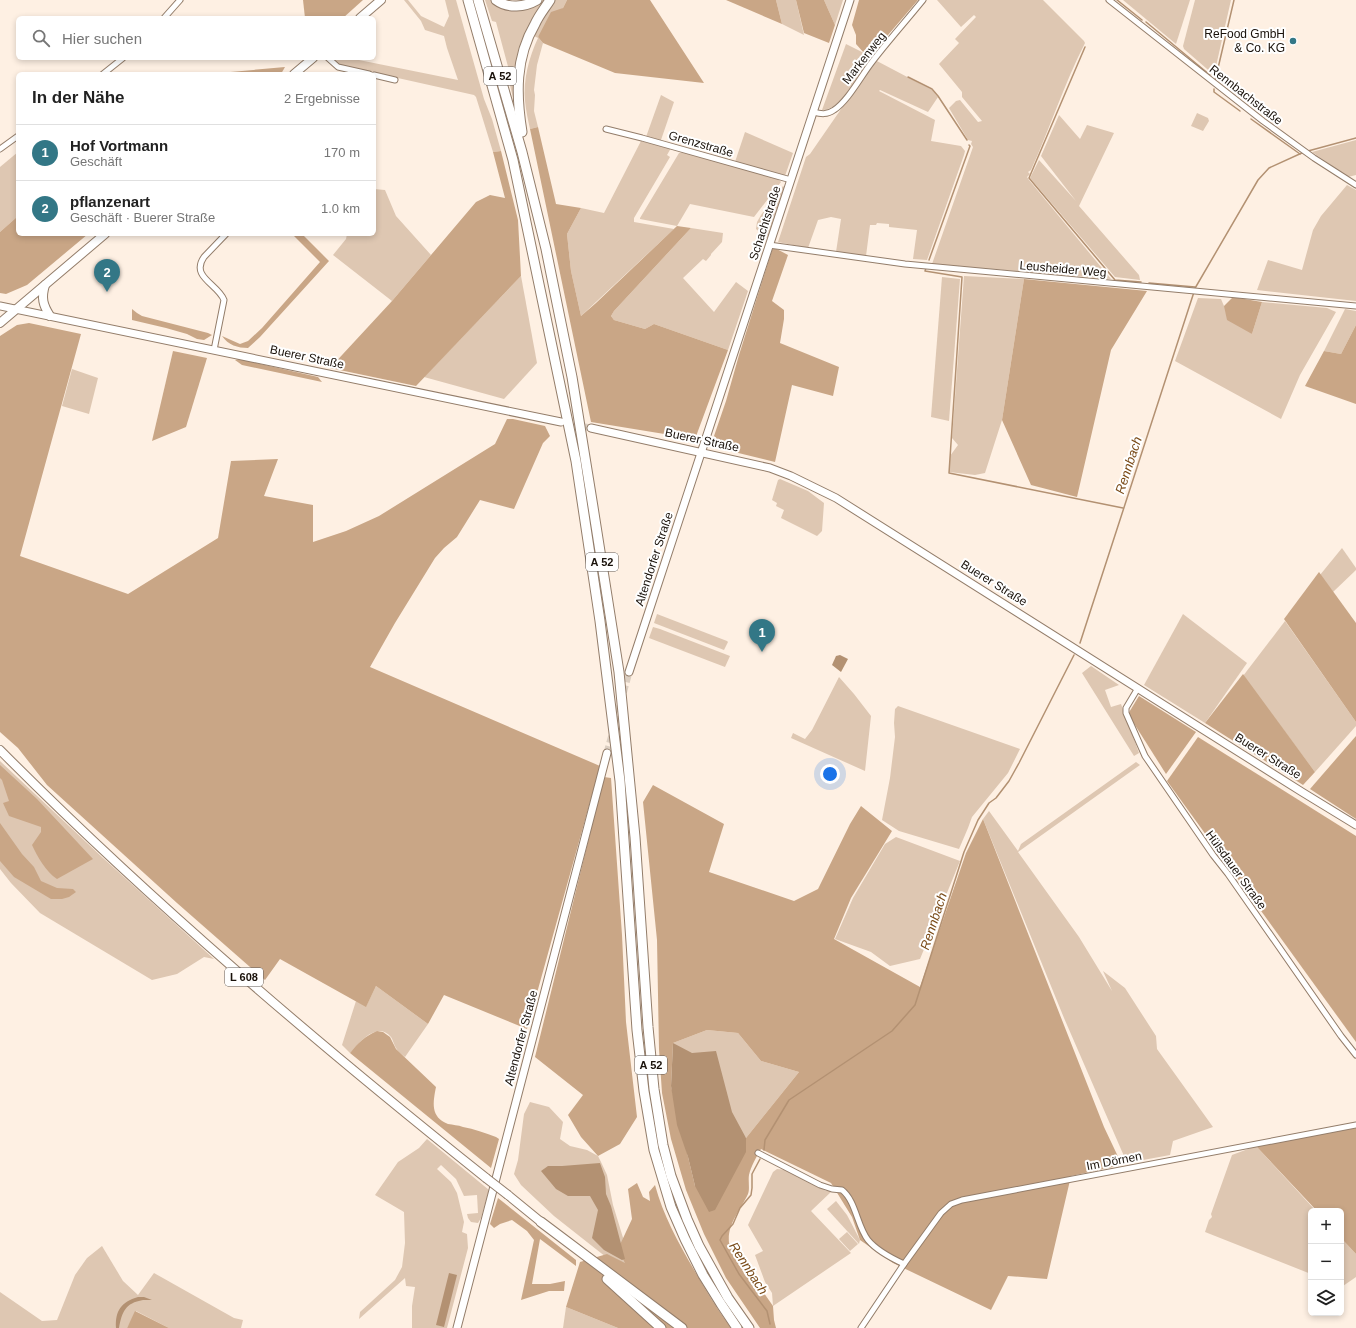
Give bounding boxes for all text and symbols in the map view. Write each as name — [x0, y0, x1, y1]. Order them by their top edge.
search box — [16, 16, 376, 60]
icon: search — [30, 27, 52, 49]
place label: ReFood GmbH & Co. KG — [1204, 27, 1285, 55]
street label: Markenweg — [839, 29, 889, 87]
text: Hier suchen — [62, 30, 142, 47]
marker: ReFood GmbH & Co. KG — [1288, 36, 1298, 46]
street label: Rennbachstraße — [1207, 62, 1286, 128]
road number: A 52 — [484, 67, 516, 85]
text: In der Nähe — [32, 88, 125, 107]
text: 2 Ergebnisse — [284, 91, 360, 106]
street label: Grenzstraße — [667, 128, 735, 160]
text: Hof Vortmann — [70, 137, 168, 154]
text: 1 — [41, 145, 49, 160]
text: 170 m — [324, 145, 360, 160]
text: Geschäft — [70, 154, 122, 169]
street label: Schachtstraße — [746, 184, 784, 262]
text: pflanzenart — [70, 193, 150, 210]
text: 2 — [41, 201, 49, 216]
text: 1.0 km — [321, 201, 360, 216]
text: Geschäft · Buerer Straße — [70, 210, 215, 225]
street label: Leusheider Weg — [1019, 258, 1107, 280]
pin: 2 — [94, 259, 120, 292]
street label: Buerer Straße — [269, 342, 346, 372]
street label: Buerer Straße — [664, 425, 741, 455]
water label: Rennbach — [1112, 435, 1145, 496]
street label: Altendorfer Straße — [632, 510, 676, 608]
road number: A 52 — [586, 553, 618, 571]
street label: Buerer Straße — [958, 557, 1030, 609]
pin: 1 — [749, 619, 775, 652]
street label: Buerer Straße — [1232, 730, 1304, 782]
your location — [820, 764, 840, 784]
street label: Hülsdauer Straße — [1203, 828, 1269, 912]
water label: Rennbach — [917, 891, 950, 952]
road number: L 608 — [225, 968, 263, 986]
street label: Altendorfer Straße — [502, 989, 541, 1087]
road number: A 52 — [635, 1056, 667, 1074]
street label: Im Dörnen — [1085, 1149, 1143, 1173]
map controls — [1308, 1208, 1344, 1316]
button: + — [1308, 1208, 1344, 1244]
water label: Rennbach — [726, 1239, 771, 1297]
button: − — [1308, 1244, 1344, 1280]
button: layers — [1308, 1280, 1344, 1316]

